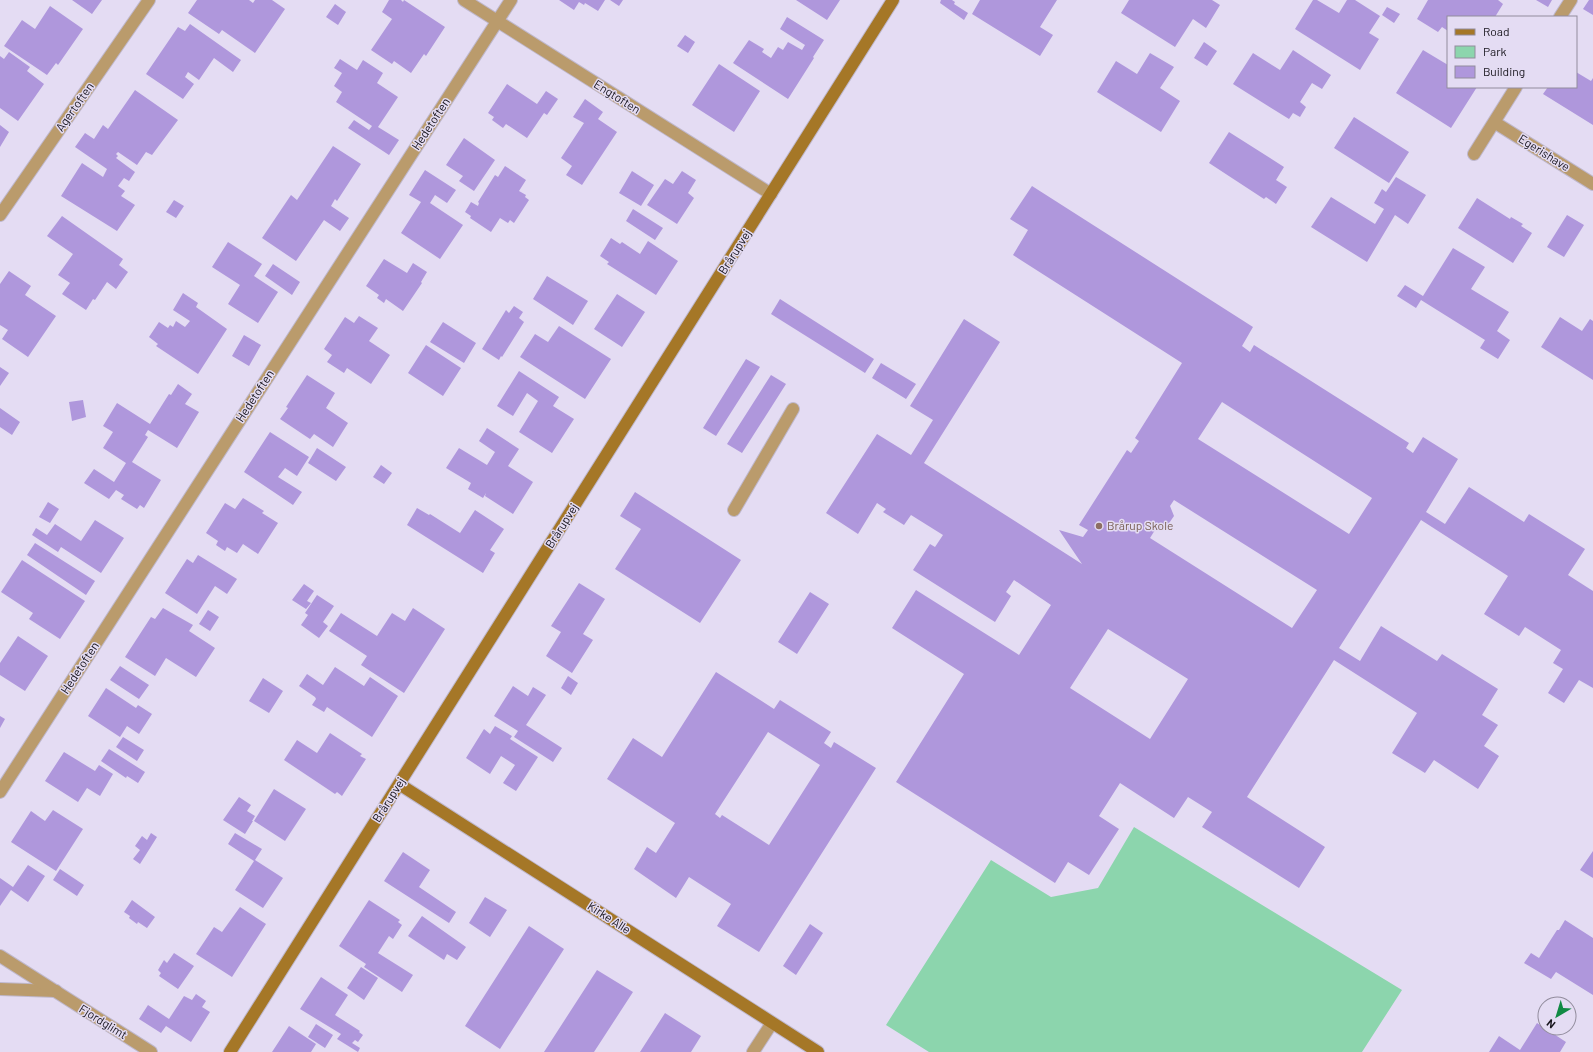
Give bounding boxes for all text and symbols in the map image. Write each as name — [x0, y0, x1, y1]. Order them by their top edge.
legend — [1447, 16, 1577, 88]
text: Road — [1483, 24, 1510, 38]
text: Park — [1483, 44, 1507, 58]
text: Building — [1483, 64, 1525, 78]
street label: Engtoften — [592, 76, 643, 116]
street label: Agertoften — [52, 79, 96, 134]
street label: Hedetoften — [408, 95, 452, 152]
street label: Egerishave — [1516, 131, 1573, 173]
street label: Brårupvej — [715, 226, 753, 276]
street label: Hedetoften — [232, 367, 276, 424]
street label: Brårupvej — [542, 500, 580, 550]
place label: Brårup Skole — [1107, 518, 1173, 532]
marker: Brårup Skole — [1094, 521, 1104, 531]
street label: Hedetoften — [57, 639, 101, 696]
street label: Brårupvej — [369, 774, 407, 824]
street label: Kirke Alle — [585, 898, 634, 936]
north arrow — [1537, 996, 1577, 1036]
street label: Fjordglimt — [77, 1001, 130, 1041]
text: N — [1544, 1017, 1557, 1032]

